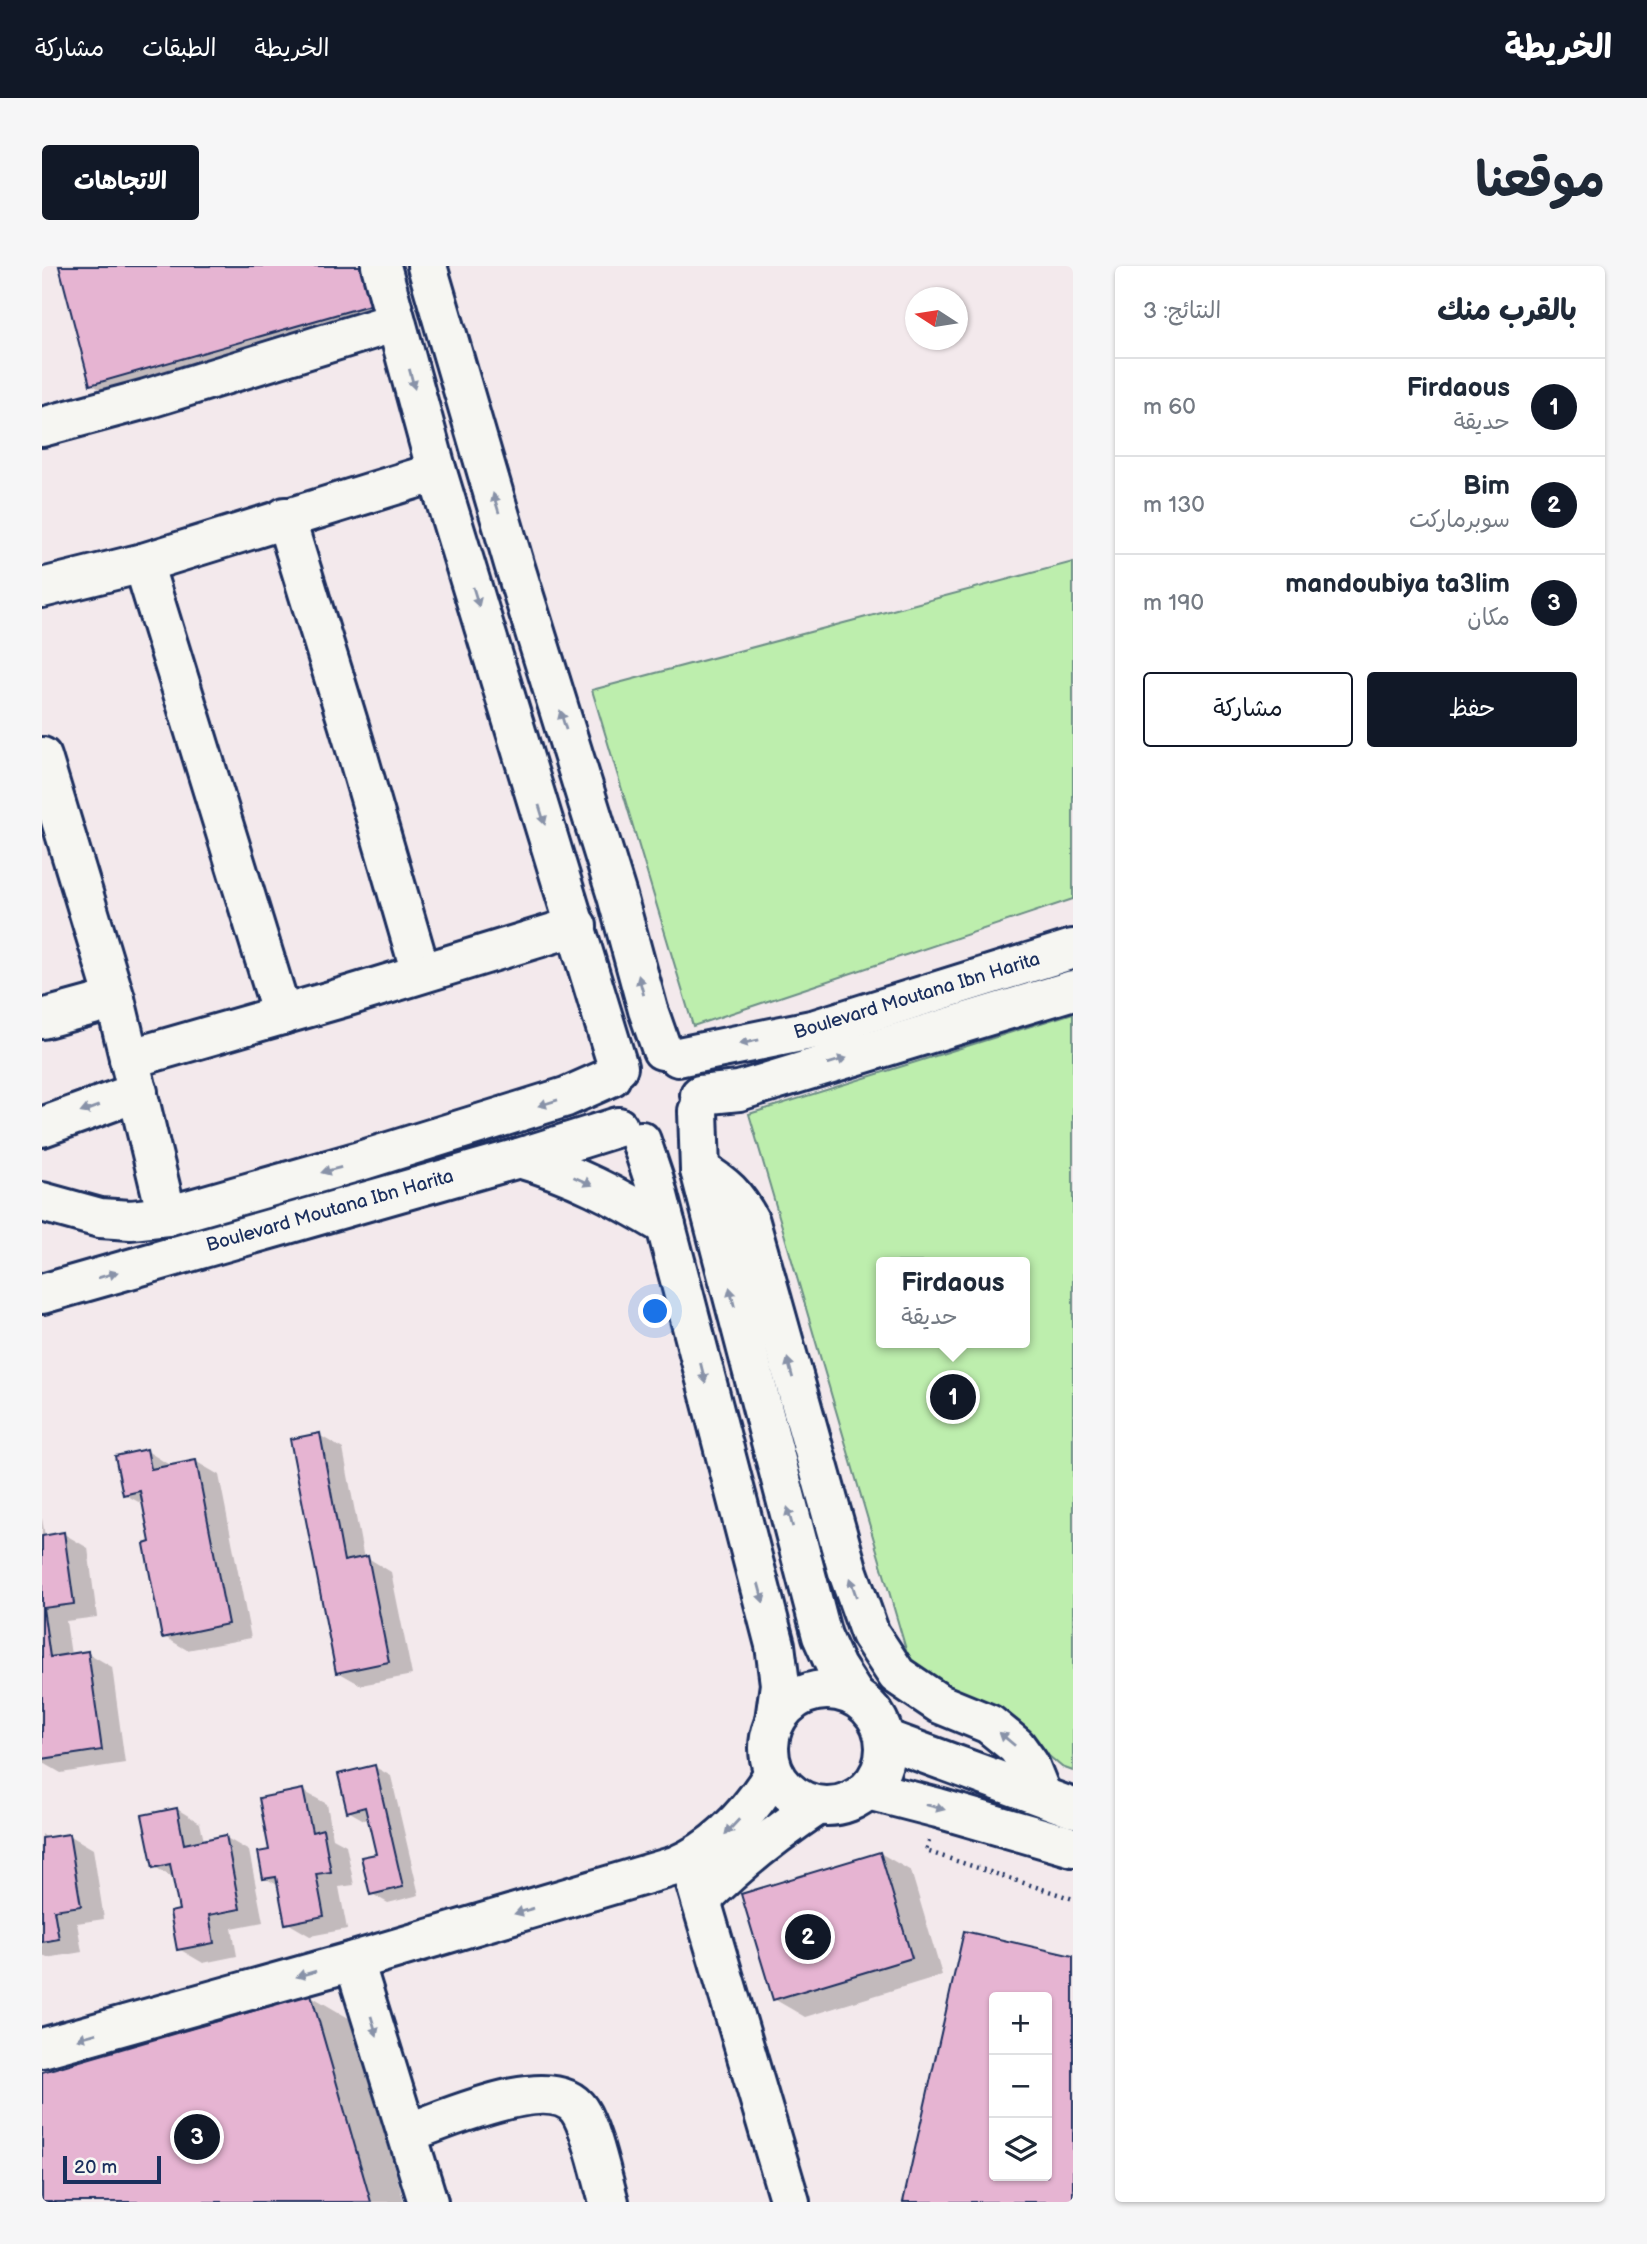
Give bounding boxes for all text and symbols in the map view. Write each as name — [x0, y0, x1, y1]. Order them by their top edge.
text: الخريطة — [1505, 28, 1612, 68]
text: مشاركة — [35, 34, 104, 63]
text: الطبقات — [142, 34, 217, 63]
text: الخريطة — [255, 34, 329, 63]
button: الاتجاهات — [42, 145, 199, 220]
text: موقعنا — [1475, 152, 1605, 211]
north arrow — [905, 287, 968, 350]
text: بالقرب منك — [1437, 293, 1577, 329]
text: النتائج: 3 — [1143, 297, 1221, 325]
one-way arrow — [407, 368, 418, 390]
text: Firdaous — [1407, 373, 1510, 404]
text: 60 m — [1143, 393, 1196, 421]
text: 1 — [1549, 393, 1559, 421]
text: حديقة — [1454, 408, 1510, 436]
text: Bim — [1463, 471, 1510, 502]
text: 130 m — [1143, 491, 1205, 519]
text: 2 — [1547, 491, 1561, 519]
one-way arrow — [491, 492, 501, 513]
text: سوبرماركت — [1409, 506, 1510, 534]
text: mandoubiya ta3lim — [1285, 569, 1510, 600]
one-way arrow — [471, 587, 481, 608]
text: 190 m — [1143, 589, 1204, 617]
text: 3 — [1547, 589, 1561, 617]
text: مكان — [1467, 604, 1510, 632]
button: مشاركة — [1143, 672, 1353, 747]
button: حفظ — [1367, 672, 1577, 747]
one-way arrow — [557, 710, 567, 731]
one-way arrow — [538, 805, 548, 826]
street label: Boulevard Moutana Ibn Harita — [791, 948, 1043, 1044]
one-way arrow — [636, 975, 646, 996]
one-way arrow — [738, 1037, 760, 1048]
one-way arrow — [827, 1056, 848, 1066]
one-way arrow — [537, 1098, 558, 1108]
one-way arrow — [79, 1104, 100, 1115]
street label: Boulevard Moutana Ibn Harita — [204, 1165, 456, 1257]
one-way arrow — [320, 1165, 341, 1175]
one-way arrow — [573, 1176, 594, 1187]
popup — [876, 1257, 1030, 1348]
text: Firdaous — [901, 1268, 1005, 1299]
one-way arrow — [97, 1269, 118, 1279]
one-way arrow — [726, 1286, 737, 1308]
your location — [638, 1294, 672, 1328]
text: حديقة — [901, 1303, 958, 1331]
one-way arrow — [784, 1357, 795, 1379]
one-way arrow — [698, 1362, 709, 1384]
pin: 1 — [930, 1371, 976, 1423]
one-way arrow — [784, 1506, 795, 1528]
one-way arrow — [847, 1576, 858, 1597]
one-way arrow — [756, 1582, 767, 1604]
one-way arrow — [999, 1732, 1016, 1747]
one-way arrow — [924, 1802, 946, 1813]
one-way arrow — [725, 1818, 741, 1835]
one-way arrow — [513, 1906, 534, 1916]
pin: 2 — [785, 1911, 831, 1963]
one-way arrow — [295, 1970, 316, 1980]
map controls — [989, 1992, 1052, 2181]
button: + — [989, 1992, 1052, 2055]
one-way arrow — [370, 2016, 380, 2037]
one-way arrow — [76, 2031, 97, 2041]
button: − — [989, 2055, 1052, 2118]
pin: 3 — [174, 2111, 220, 2163]
button: layers — [989, 2118, 1052, 2181]
scale bar — [63, 2153, 161, 2185]
text: 20 m — [74, 2156, 117, 2179]

